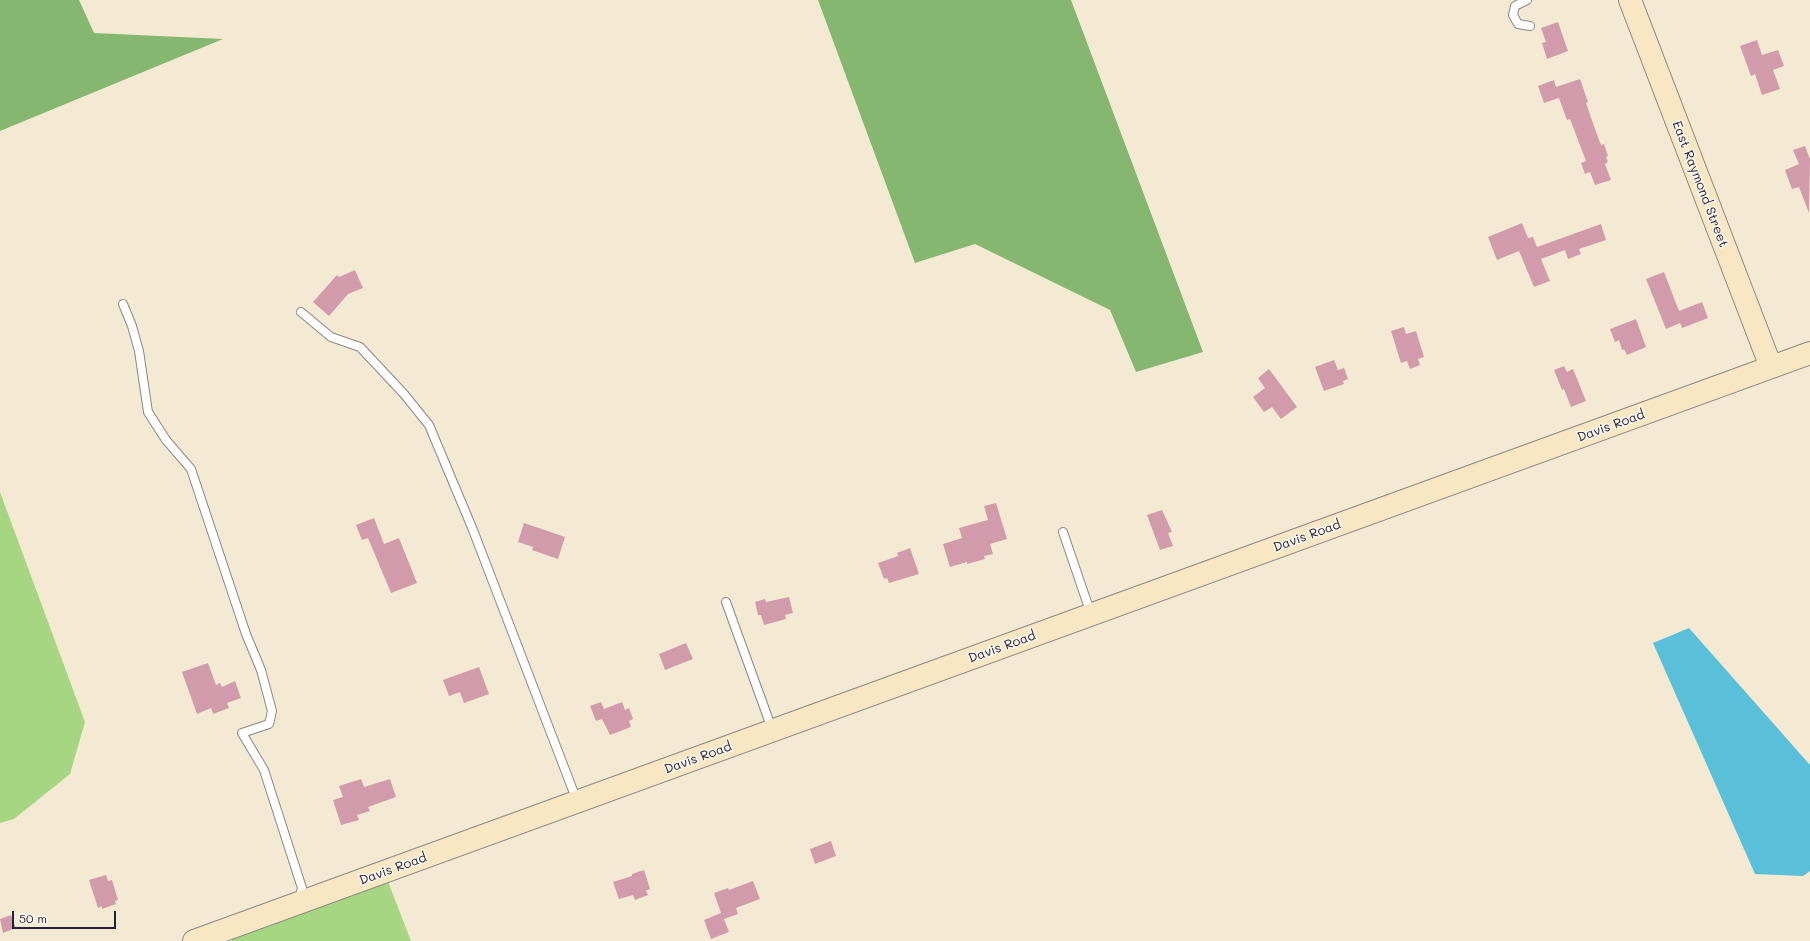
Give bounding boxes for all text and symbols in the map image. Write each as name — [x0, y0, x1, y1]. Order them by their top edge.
street label: East Raymond Street — [1669, 119, 1731, 249]
street label: Davis Road — [1575, 407, 1647, 445]
street label: Davis Road — [1271, 517, 1343, 555]
street label: Davis Road — [966, 628, 1038, 666]
street label: Davis Road — [662, 739, 734, 777]
street label: Davis Road — [357, 850, 429, 888]
scale bar — [14, 903, 118, 929]
text: 50 m — [19, 910, 47, 926]

